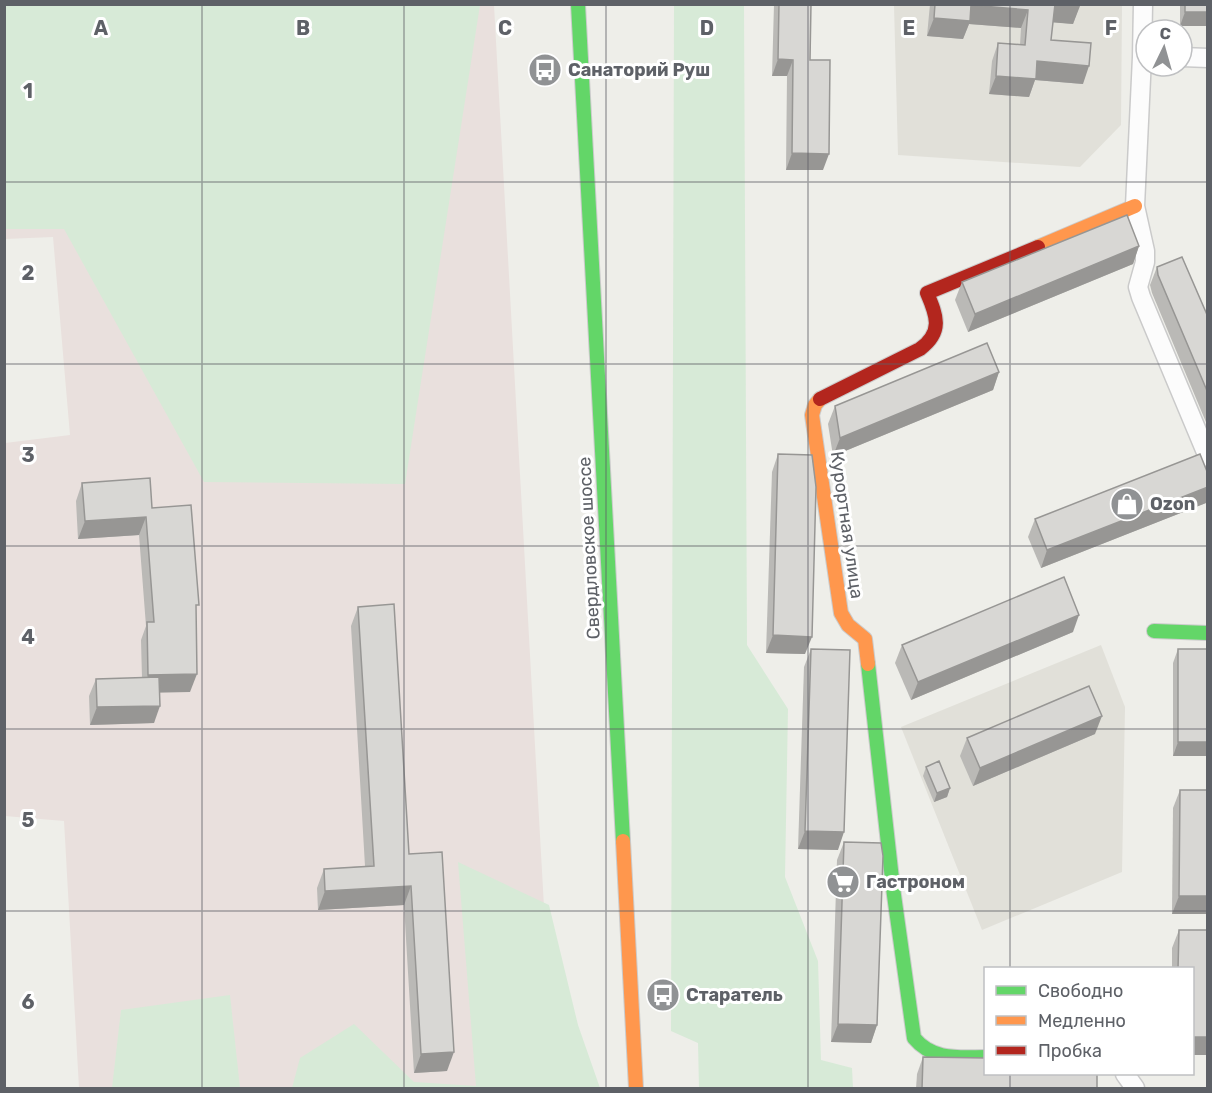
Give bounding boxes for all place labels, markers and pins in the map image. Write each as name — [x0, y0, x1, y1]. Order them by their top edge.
bus stop icon: Санаторий Руш — [527, 52, 563, 88]
place label: Санаторий Руш — [568, 59, 710, 81]
shop icon: Ozon — [1109, 486, 1145, 522]
place label: Ozon — [1150, 493, 1195, 515]
supermarket icon: Гастроном — [825, 864, 861, 900]
place label: Гастроном — [866, 871, 965, 893]
bus stop icon: Старатель — [645, 977, 681, 1013]
place label: Старатель — [686, 984, 783, 1006]

